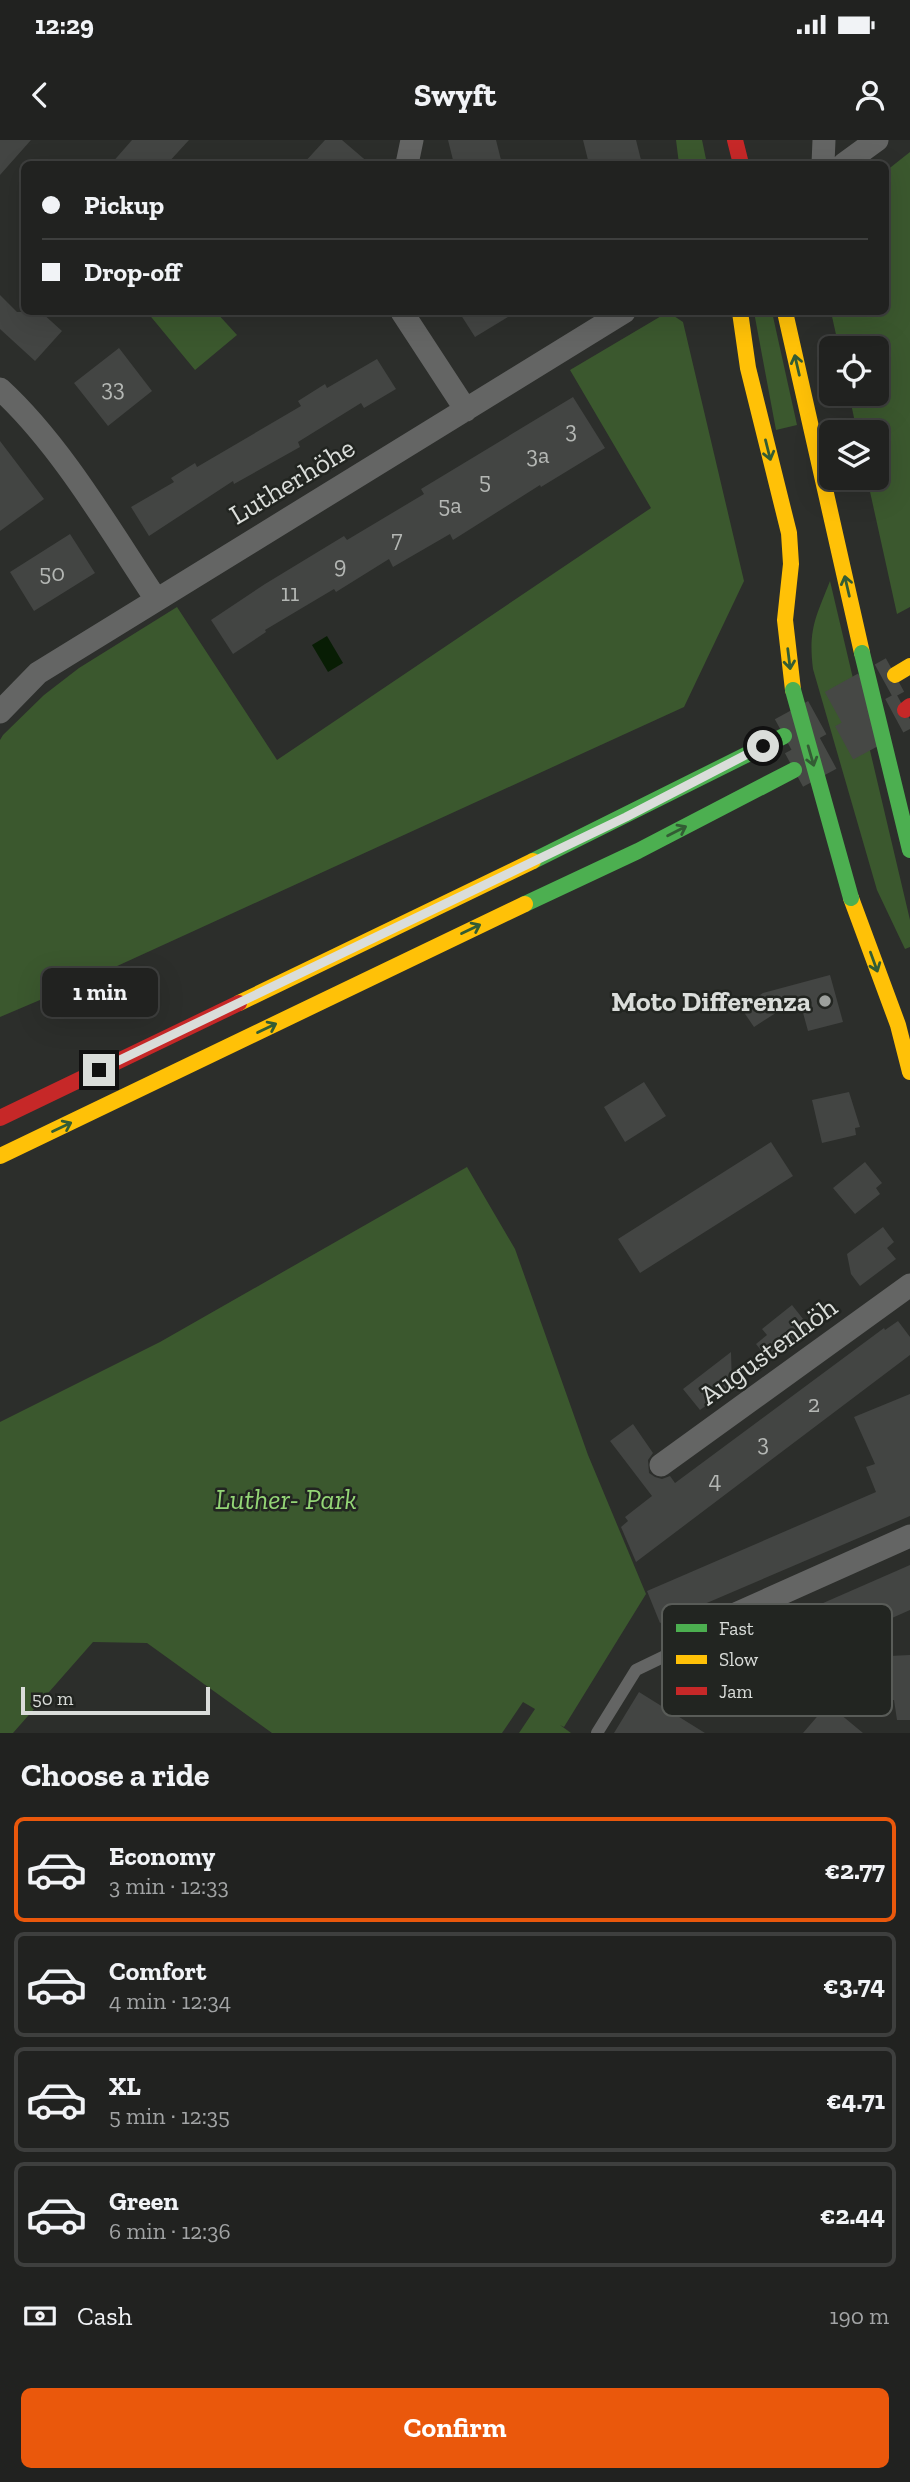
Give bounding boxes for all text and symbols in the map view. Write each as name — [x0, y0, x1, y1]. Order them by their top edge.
text: 12:29 — [35, 9, 94, 41]
icon: back — [21, 76, 59, 114]
text: Swyft — [414, 76, 496, 114]
icon: person — [851, 76, 889, 114]
text: Pickup — [84, 189, 164, 221]
text: Drop-off — [84, 256, 181, 288]
map controls — [819, 336, 889, 490]
button: locate — [819, 336, 889, 406]
one-way arrow — [789, 354, 802, 376]
house number: 33 — [101, 373, 125, 402]
house number: 3 — [565, 415, 577, 444]
button: layers — [819, 420, 889, 490]
street label: Lutherhöhe — [223, 431, 361, 531]
one-way arrow — [762, 439, 775, 461]
house number: 3a — [526, 440, 550, 469]
house number: 5 — [479, 466, 491, 495]
house number: 5a — [438, 490, 462, 519]
house number: 7 — [391, 524, 403, 553]
house number: 9 — [334, 550, 346, 579]
house number: 50 — [39, 558, 65, 587]
one-way arrow — [840, 576, 853, 598]
house number: 11 — [281, 578, 299, 607]
one-way arrow — [783, 647, 796, 670]
route start — [747, 730, 779, 762]
one-way arrow — [805, 744, 818, 767]
one-way arrow — [666, 824, 687, 838]
one-way arrow — [460, 922, 481, 935]
one-way arrow — [869, 950, 882, 972]
callout: 1 min — [41, 968, 157, 1018]
text: 1 min — [73, 978, 127, 1006]
place label: Moto Differenza — [611, 985, 811, 1018]
marker: Moto Differenza — [817, 993, 833, 1009]
one-way arrow — [256, 1021, 277, 1034]
route end — [83, 1054, 115, 1086]
one-way arrow — [51, 1120, 72, 1133]
street label: Augustenhöh — [693, 1290, 843, 1412]
house number: 2 — [808, 1389, 820, 1418]
house number: 3 — [757, 1428, 769, 1457]
house number: 4 — [709, 1465, 722, 1494]
park label: Luther- Park — [215, 1483, 357, 1516]
legend — [662, 1604, 892, 1716]
text: Fast — [719, 1617, 754, 1640]
text: Slow — [719, 1648, 759, 1671]
text: Jam — [719, 1680, 753, 1703]
scale bar — [21, 1684, 210, 1716]
text: 50 m — [32, 1687, 73, 1710]
text: Choose a ride — [21, 1756, 209, 1794]
icon: car — [25, 1838, 88, 1901]
text: Economy — [109, 1840, 215, 1872]
text: €2.77 — [825, 1854, 885, 1886]
text: 3 min · 12:33 — [109, 1872, 229, 1900]
icon: car — [25, 1953, 88, 2016]
text: Comfort — [109, 1955, 206, 1987]
text: €3.74 — [823, 1969, 885, 2001]
text: 4 min · 12:34 — [109, 1987, 231, 2015]
icon: car — [25, 2068, 88, 2131]
text: XL — [109, 2070, 141, 2102]
text: €4.71 — [826, 2084, 885, 2116]
text: 5 min · 12:35 — [109, 2102, 230, 2130]
icon: car — [25, 2183, 88, 2246]
text: Green — [109, 2185, 179, 2217]
text: €2.44 — [820, 2199, 885, 2231]
text: 6 min · 12:36 — [109, 2217, 231, 2245]
icon: cash — [21, 2297, 59, 2335]
text: Cash — [77, 2300, 132, 2332]
text: 190 m — [830, 2302, 889, 2330]
button: Confirm — [21, 2388, 889, 2468]

